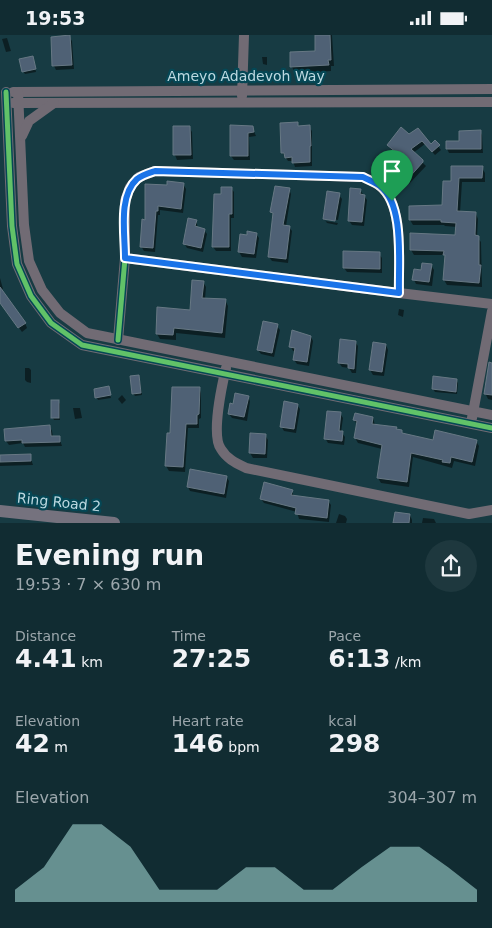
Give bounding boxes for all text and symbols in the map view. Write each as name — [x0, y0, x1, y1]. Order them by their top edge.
text: 19:53 — [25, 7, 85, 29]
street label: Ameyo Adadevoh Way — [167, 68, 325, 84]
pin — [371, 150, 413, 201]
icon: arrive — [378, 157, 406, 185]
street label: Ring Road 2 — [16, 490, 102, 514]
text: Evening run — [15, 539, 204, 572]
button: share — [425, 540, 477, 592]
text: 19:53 · 7 × 630 m — [15, 575, 161, 594]
text: Distance — [15, 628, 76, 644]
text: Time — [172, 628, 206, 644]
text: Pace — [328, 628, 361, 644]
text: 4.41 — [15, 644, 77, 673]
text: 27:25 — [172, 644, 251, 673]
text: 6:13 — [328, 644, 391, 673]
text: km — [77, 654, 103, 670]
text: /km — [391, 654, 421, 670]
text: Elevation — [15, 713, 80, 729]
text: Heart rate — [172, 713, 244, 729]
text: kcal — [328, 713, 357, 729]
text: 42 — [15, 729, 50, 758]
text: 146 — [172, 729, 224, 758]
text: 298 — [328, 729, 381, 758]
text: m — [50, 739, 68, 755]
text: bpm — [224, 739, 260, 755]
text: Elevation — [15, 788, 89, 807]
text: 304–307 m — [387, 788, 477, 807]

